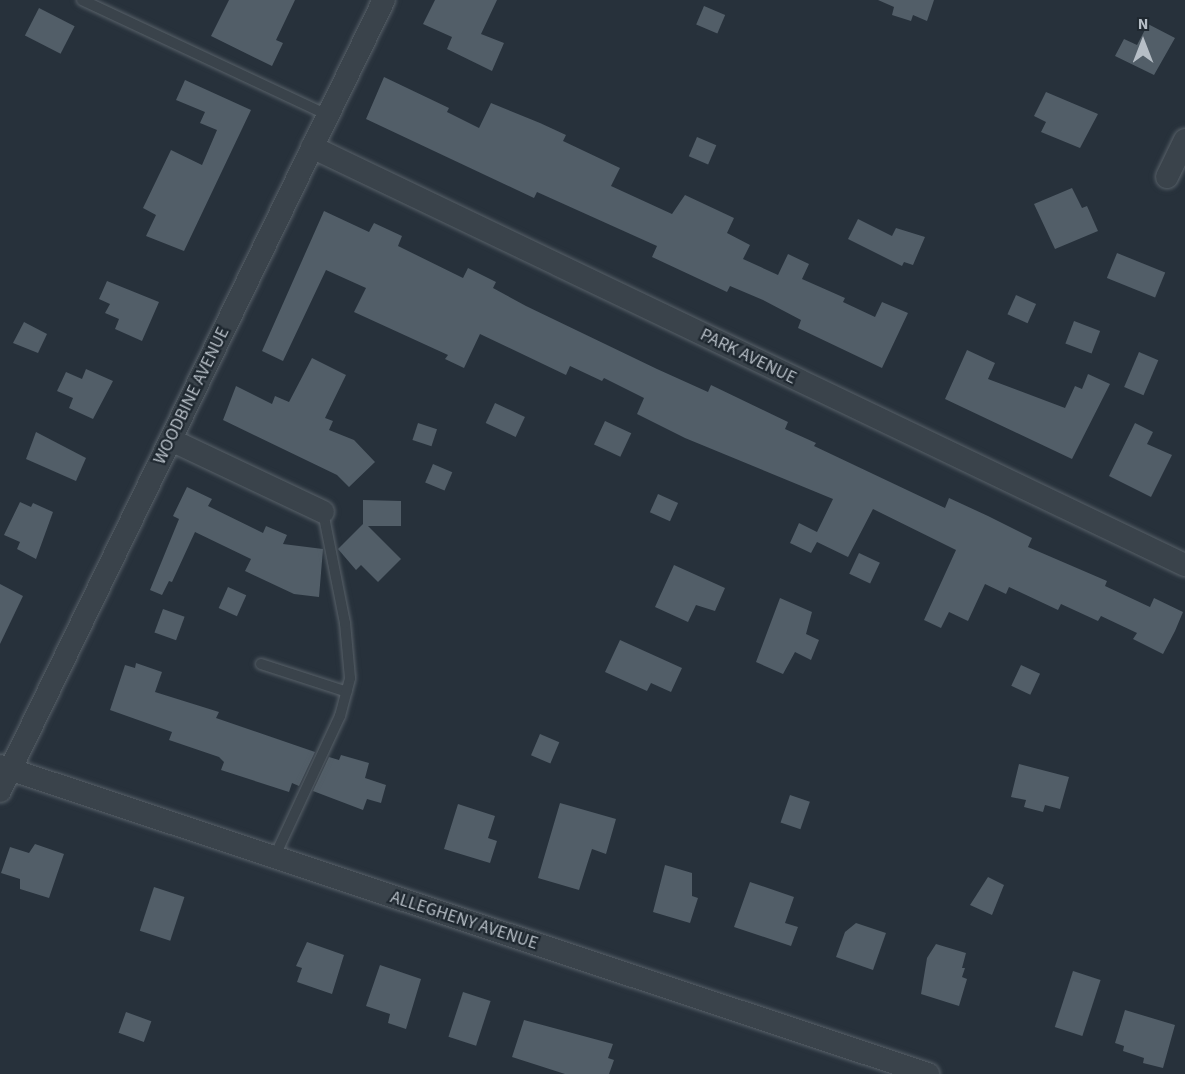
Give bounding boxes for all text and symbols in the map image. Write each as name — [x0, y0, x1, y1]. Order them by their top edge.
north arrow — [1113, 12, 1173, 72]
text: N — [1138, 13, 1148, 35]
street label: WOODBINE AVENUE — [149, 324, 235, 468]
street label: PARK AVENUE — [696, 324, 800, 390]
street label: ALLEGHENY AVENUE — [387, 887, 541, 955]

